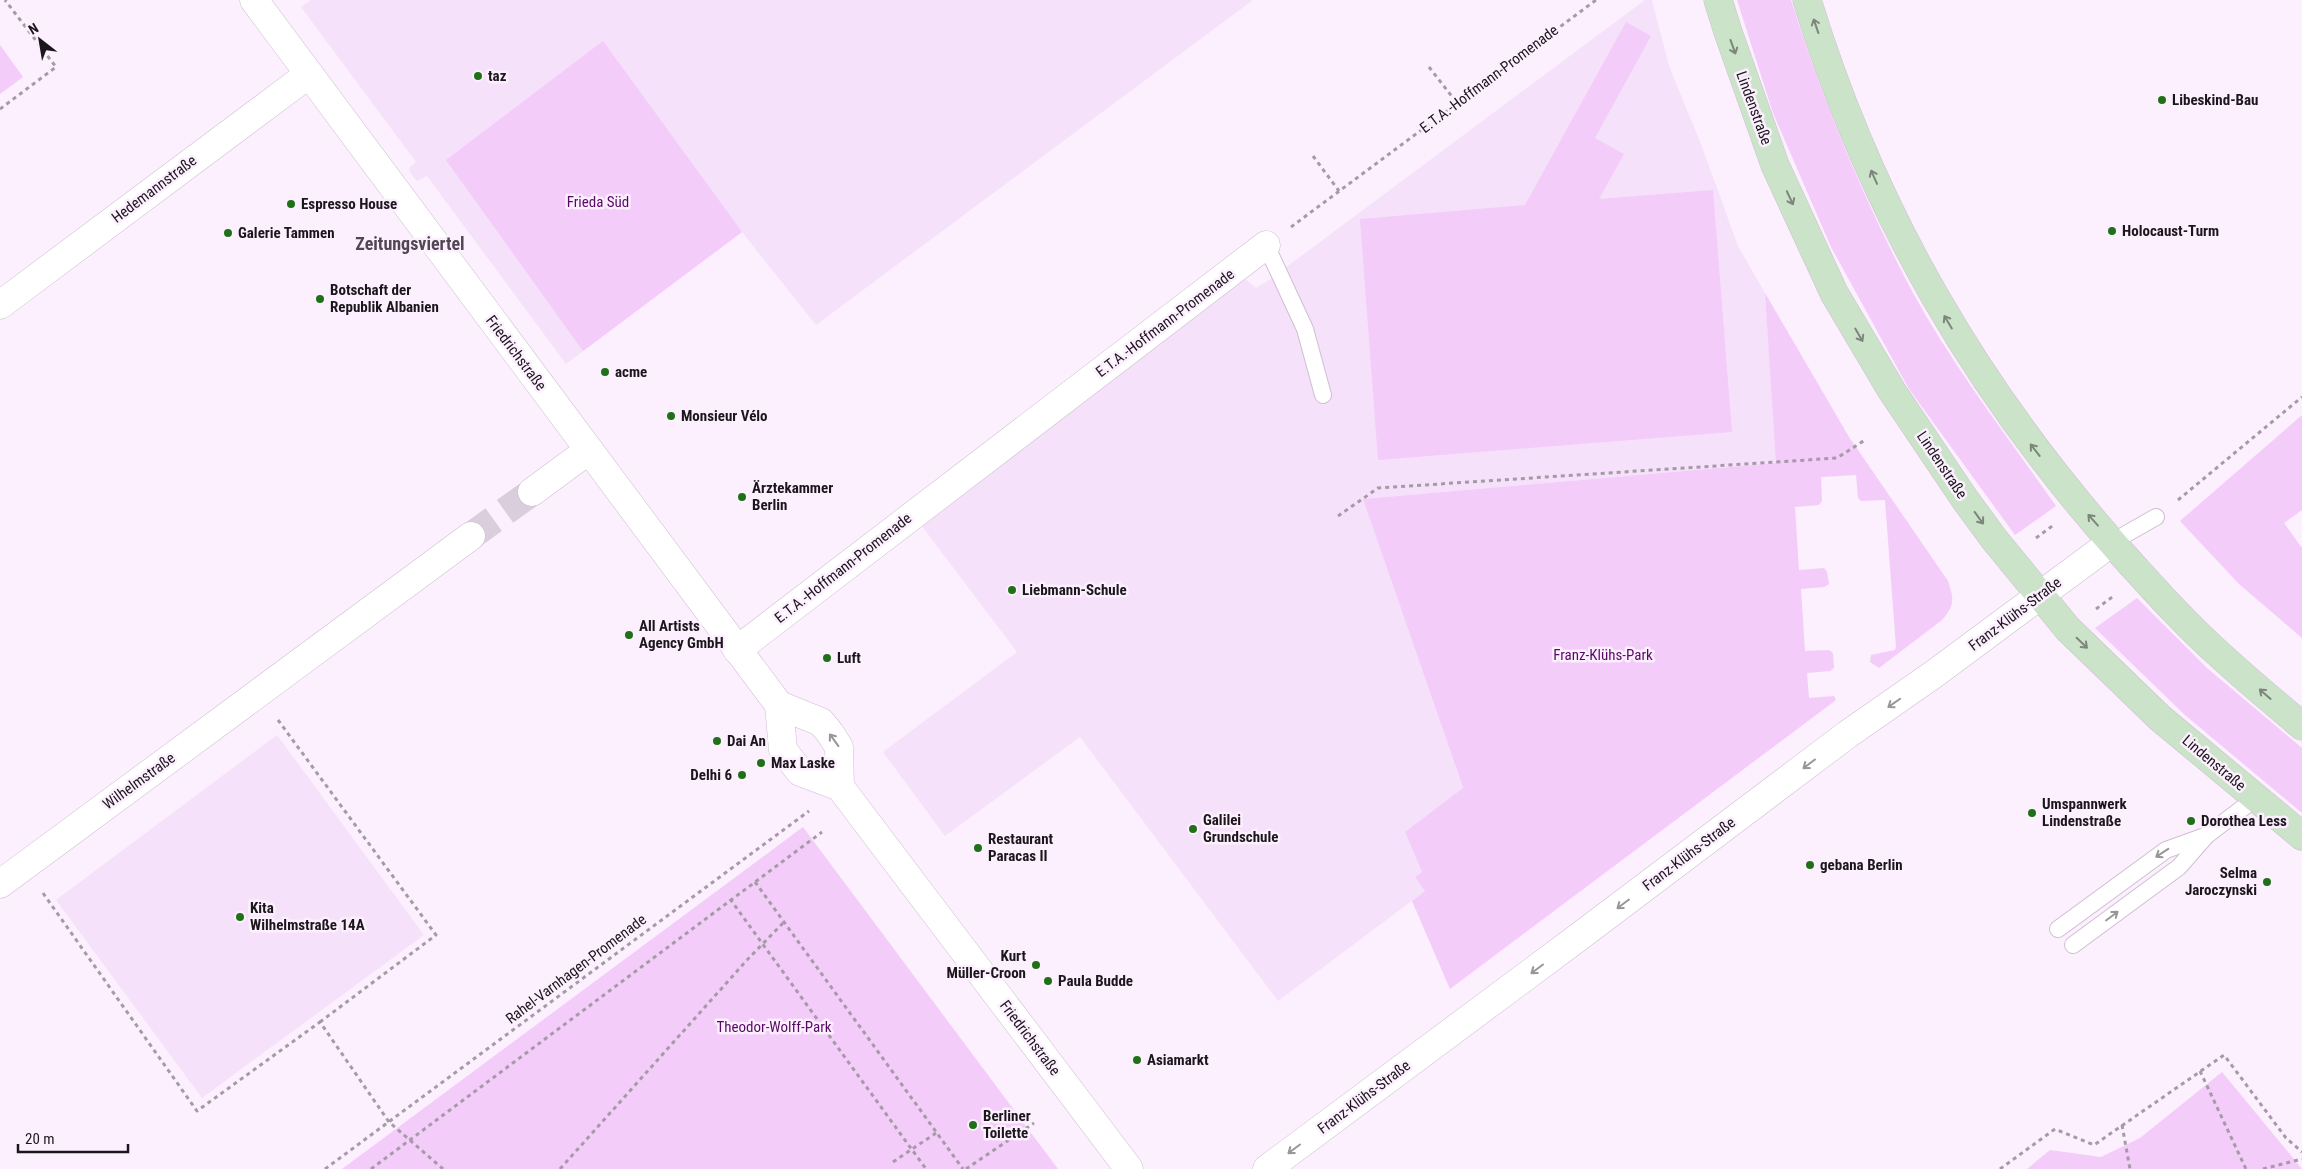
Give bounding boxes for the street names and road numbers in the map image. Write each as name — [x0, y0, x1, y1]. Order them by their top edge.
street label: E.T.A.-Hoffmann-Promenade — [1416, 21, 1562, 137]
street label: Lindenstraße — [1732, 69, 1776, 147]
street label: Hedemannstraße — [108, 151, 200, 227]
street label: E.T.A.-Hoffmann-Promenade — [1092, 265, 1238, 381]
street label: Friedrichstraße — [482, 312, 550, 394]
street label: Lindenstraße — [1913, 428, 1971, 502]
street label: E.T.A.-Hoffmann-Promenade — [771, 509, 915, 627]
street label: Franz-Klühs-Straße — [1965, 573, 2065, 655]
street label: Lindenstraße — [2179, 731, 2249, 795]
street label: Wilhelmstraße — [99, 749, 179, 813]
street label: Franz-Klühs-Straße — [1639, 813, 1739, 895]
street label: Rahel-Varnhagen-Promenade — [502, 910, 650, 1028]
street label: Friedrichstraße — [996, 997, 1064, 1079]
street label: Franz-Klühs-Straße — [1314, 1056, 1414, 1138]

